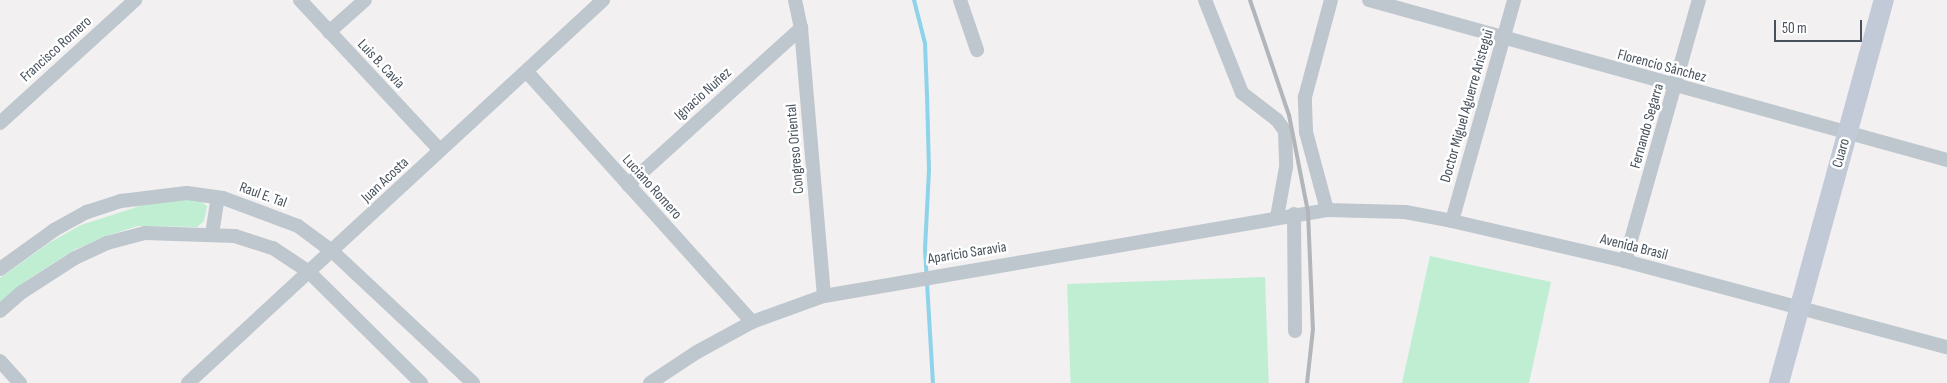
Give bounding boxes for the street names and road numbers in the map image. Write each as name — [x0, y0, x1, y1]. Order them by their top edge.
street label: Francisco Romero — [17, 12, 95, 86]
street label: Doctor Miguel Aguerre Aristegui — [1437, 27, 1497, 185]
street label: Luis B. Cavia — [354, 36, 408, 92]
street label: Florencio Sánchez — [1616, 46, 1708, 86]
street label: Ignacio Nuñez — [671, 64, 735, 124]
street label: Fernando Segarra — [1626, 81, 1668, 171]
street label: Congreso Oriental — [782, 103, 808, 195]
street label: Cuaro — [1828, 136, 1854, 170]
street label: Luciano Romero — [618, 151, 686, 223]
street label: Juan Acosta — [358, 154, 412, 206]
street label: Raul E. Tal — [237, 178, 289, 212]
street label: Avenida Brasil — [1598, 230, 1670, 264]
street label: Aparicio Saravia — [926, 238, 1008, 268]

